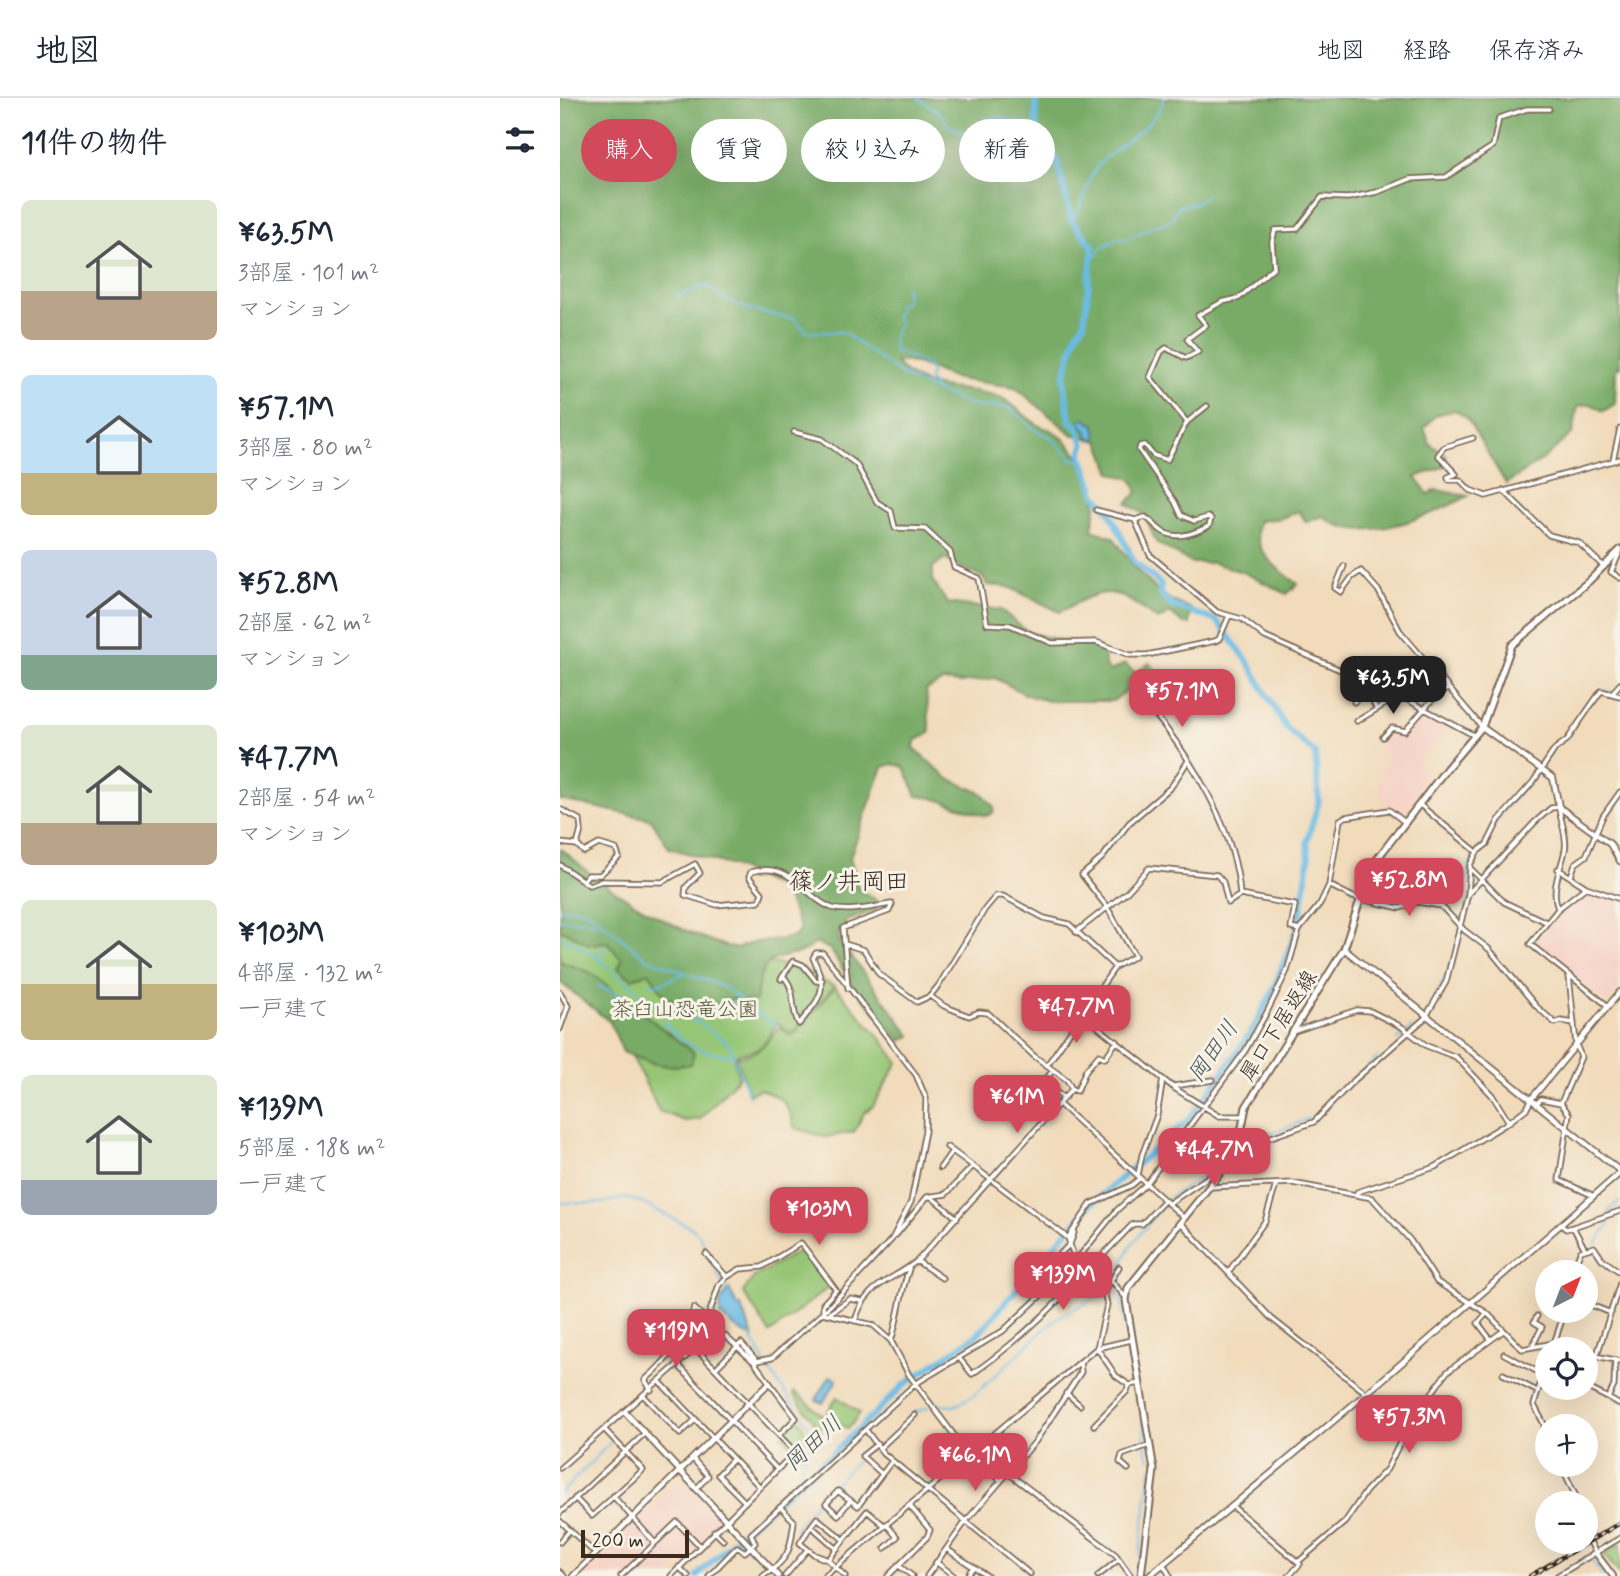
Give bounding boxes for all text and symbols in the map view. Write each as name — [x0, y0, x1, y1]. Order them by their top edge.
text: 地図 — [35, 30, 101, 74]
text: 地図 — [1317, 36, 1365, 67]
text: 経路 — [1403, 36, 1451, 67]
text: 保存済み — [1489, 36, 1585, 67]
chip: 購入 — [581, 119, 677, 182]
chip: 賃貸 — [691, 119, 787, 182]
chip: 絞り込み — [801, 119, 945, 182]
chip: 新着 — [959, 119, 1055, 182]
icon: filters — [501, 121, 539, 159]
text: 11件の物件 — [21, 124, 167, 163]
text: ¥63.5M — [238, 214, 334, 253]
icon: home — [77, 228, 161, 312]
text: 3部屋 · 101 m² — [238, 259, 379, 289]
text: マンション — [238, 295, 352, 325]
text: ¥57.1M — [238, 389, 334, 428]
icon: home — [77, 403, 161, 487]
text: 3部屋 · 80 m² — [238, 434, 373, 464]
text: マンション — [238, 470, 352, 500]
text: ¥52.8M — [238, 564, 339, 603]
icon: home — [77, 578, 161, 662]
text: 2部屋 · 62 m² — [238, 609, 372, 639]
text: マンション — [238, 645, 352, 675]
pin: ¥63.5M — [1336, 656, 1450, 716]
text: ¥63.5M — [1356, 664, 1430, 694]
pin: ¥57.1M — [1125, 670, 1239, 729]
text: ¥57.1M — [1145, 677, 1219, 707]
text: ¥47.7M — [238, 739, 339, 778]
icon: home — [77, 753, 161, 837]
text: 2部屋 · 54 m² — [238, 784, 375, 814]
text: マンション — [238, 820, 352, 850]
pin: ¥52.8M — [1352, 858, 1466, 918]
text: ¥52.8M — [1370, 866, 1448, 896]
district label: 篠ノ井岡田 — [789, 867, 909, 898]
text: ¥103M — [238, 914, 324, 953]
icon: home — [77, 928, 161, 1012]
text: 4部屋 · 132 m² — [238, 959, 384, 989]
street label: 犀口下居返線 — [1234, 965, 1324, 1087]
pin: ¥47.7M — [1019, 986, 1133, 1045]
text: ¥47.7M — [1037, 993, 1115, 1023]
text: 一戸建て — [238, 995, 330, 1025]
park label: 茶臼山恐竜公園 — [612, 996, 759, 1024]
water label: 岡田川 — [1182, 1015, 1246, 1089]
pin: ¥61M — [976, 1076, 1058, 1135]
text: ¥61M — [989, 1083, 1045, 1113]
text: ¥139M — [238, 1089, 324, 1128]
icon: home — [77, 1103, 161, 1187]
pin: ¥44.7M — [1157, 1128, 1271, 1188]
text: 5部屋 · 188 m² — [238, 1134, 386, 1164]
text: ¥44.7M — [1174, 1136, 1254, 1166]
text: 一戸建て — [238, 1170, 330, 1200]
pin: ¥103M — [770, 1188, 868, 1247]
text: ¥103M — [786, 1195, 852, 1225]
pin: ¥139M — [1014, 1252, 1112, 1312]
text: ¥139M — [1030, 1260, 1096, 1290]
north arrow — [1535, 1260, 1598, 1323]
map controls — [1535, 1260, 1598, 1554]
pin: ¥119M — [627, 1310, 725, 1369]
text: ¥119M — [643, 1317, 709, 1347]
button: locate — [1535, 1337, 1598, 1400]
pin: ¥57.3M — [1352, 1396, 1466, 1455]
text: ¥57.3M — [1372, 1403, 1446, 1433]
water label: 岡田川 — [779, 1410, 849, 1478]
button: + — [1535, 1414, 1598, 1477]
pin: ¥66.1M — [918, 1434, 1032, 1493]
text: ¥66.1M — [938, 1441, 1012, 1471]
button: − — [1535, 1491, 1598, 1554]
scale bar — [581, 1527, 690, 1559]
text: 200 m — [592, 1529, 644, 1554]

